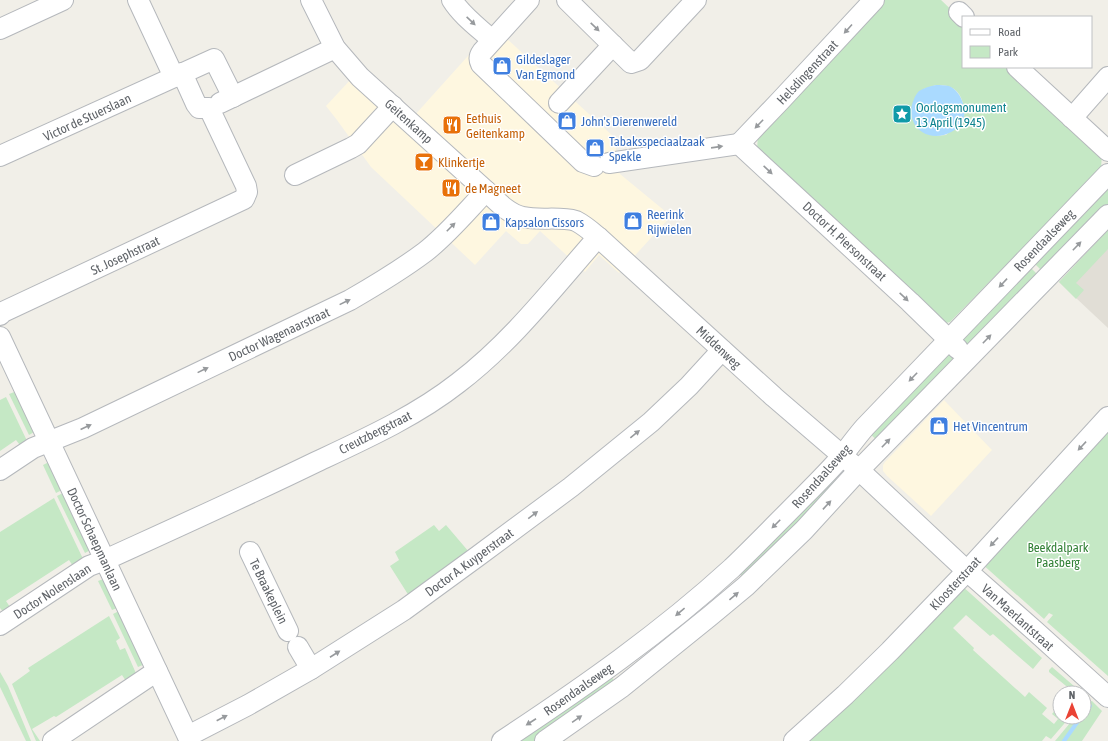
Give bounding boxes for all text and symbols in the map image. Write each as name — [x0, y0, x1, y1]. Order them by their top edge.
one-way arrow — [467, 16, 476, 25]
legend — [962, 16, 1092, 68]
one-way arrow — [590, 22, 600, 32]
one-way arrow — [843, 24, 852, 34]
text: Road — [998, 25, 1021, 39]
street label: Helsdingenstraat — [774, 37, 841, 108]
text: Park — [998, 45, 1019, 59]
place label: Gildeslager Van Egmond — [516, 52, 575, 82]
shop icon: Gildeslager Van Egmond — [491, 55, 513, 77]
street label: Victor de Stuerslaan — [41, 91, 133, 144]
street label: Geitenkamp — [382, 96, 436, 147]
place label: Oorlogsmonument 13 April (1945) — [916, 100, 1007, 130]
place icon: Oorlogsmonument 13 April (1945) — [891, 103, 913, 125]
shop icon: John's Dierenwereld — [556, 110, 578, 132]
place label: Eethuis Geitenkamp — [466, 111, 525, 141]
restaurant icon: Eethuis Geitenkamp — [441, 114, 463, 136]
place label: John's Dierenwereld — [581, 114, 677, 129]
one-way arrow — [754, 119, 764, 129]
place label: Tabaksspeciaalzaak Spekle — [609, 134, 705, 164]
shop icon: Tabaksspeciaalzaak Spekle — [584, 137, 606, 159]
one-way arrow — [711, 144, 723, 150]
bar icon: Klinkertje — [413, 151, 435, 173]
place label: Klinkertje — [438, 155, 485, 170]
one-way arrow — [763, 166, 773, 175]
restaurant icon: de Magneet — [440, 177, 462, 199]
place label: de Magneet — [465, 181, 521, 196]
street label: Doctor H. Piersonstraat — [800, 199, 890, 284]
street label: Rosendaalseweg — [1011, 206, 1078, 275]
place label: Reerink Rijwielen — [647, 207, 692, 237]
shop icon: Reerink Rijwielen — [622, 210, 644, 232]
shop icon: Kapsalon Cissors — [480, 211, 502, 233]
place label: Kapsalon Cissors — [505, 215, 584, 230]
one-way arrow — [446, 222, 456, 232]
street label: St. Josephstraat — [88, 233, 162, 278]
one-way arrow — [1073, 241, 1082, 251]
one-way arrow — [998, 278, 1008, 288]
one-way arrow — [899, 292, 909, 301]
one-way arrow — [340, 299, 351, 305]
street label: Doctor Wagenaarstraat — [226, 304, 332, 364]
street label: Middenweg — [693, 323, 744, 372]
one-way arrow — [982, 334, 992, 344]
one-way arrow — [197, 367, 208, 373]
one-way arrow — [909, 372, 918, 382]
street label: Creutzbergstraat — [337, 408, 414, 457]
shop icon: Het Vincentrum — [928, 415, 950, 437]
place label: Het Vincentrum — [953, 419, 1028, 434]
one-way arrow — [80, 424, 91, 430]
one-way arrow — [630, 430, 641, 439]
one-way arrow — [881, 438, 891, 448]
street label: Rosendaalseweg — [789, 441, 854, 511]
one-way arrow — [1077, 441, 1086, 451]
street label: Doctor Schaepmanlaan — [64, 485, 125, 593]
one-way arrow — [822, 500, 832, 510]
one-way arrow — [528, 511, 539, 519]
one-way arrow — [771, 519, 781, 529]
street label: Doctor A. Kuyperstraat — [422, 525, 517, 599]
one-way arrow — [989, 536, 998, 547]
park label: Beekdalpark Paasberg — [1028, 540, 1089, 570]
street label: Kloosterstraat — [927, 553, 984, 613]
street label: Te Braakeplein — [246, 556, 291, 626]
street label: Doctor Nolenslaan — [11, 561, 94, 622]
street label: Van Maerlantstraat — [979, 581, 1057, 654]
one-way arrow — [729, 591, 740, 600]
one-way arrow — [675, 607, 686, 616]
one-way arrow — [330, 650, 340, 658]
street label: Rosendaalseweg — [541, 660, 616, 719]
north arrow — [1052, 685, 1092, 725]
text: N — [1069, 689, 1075, 701]
one-way arrow — [217, 715, 228, 721]
one-way arrow — [571, 715, 582, 723]
one-way arrow — [525, 718, 536, 726]

